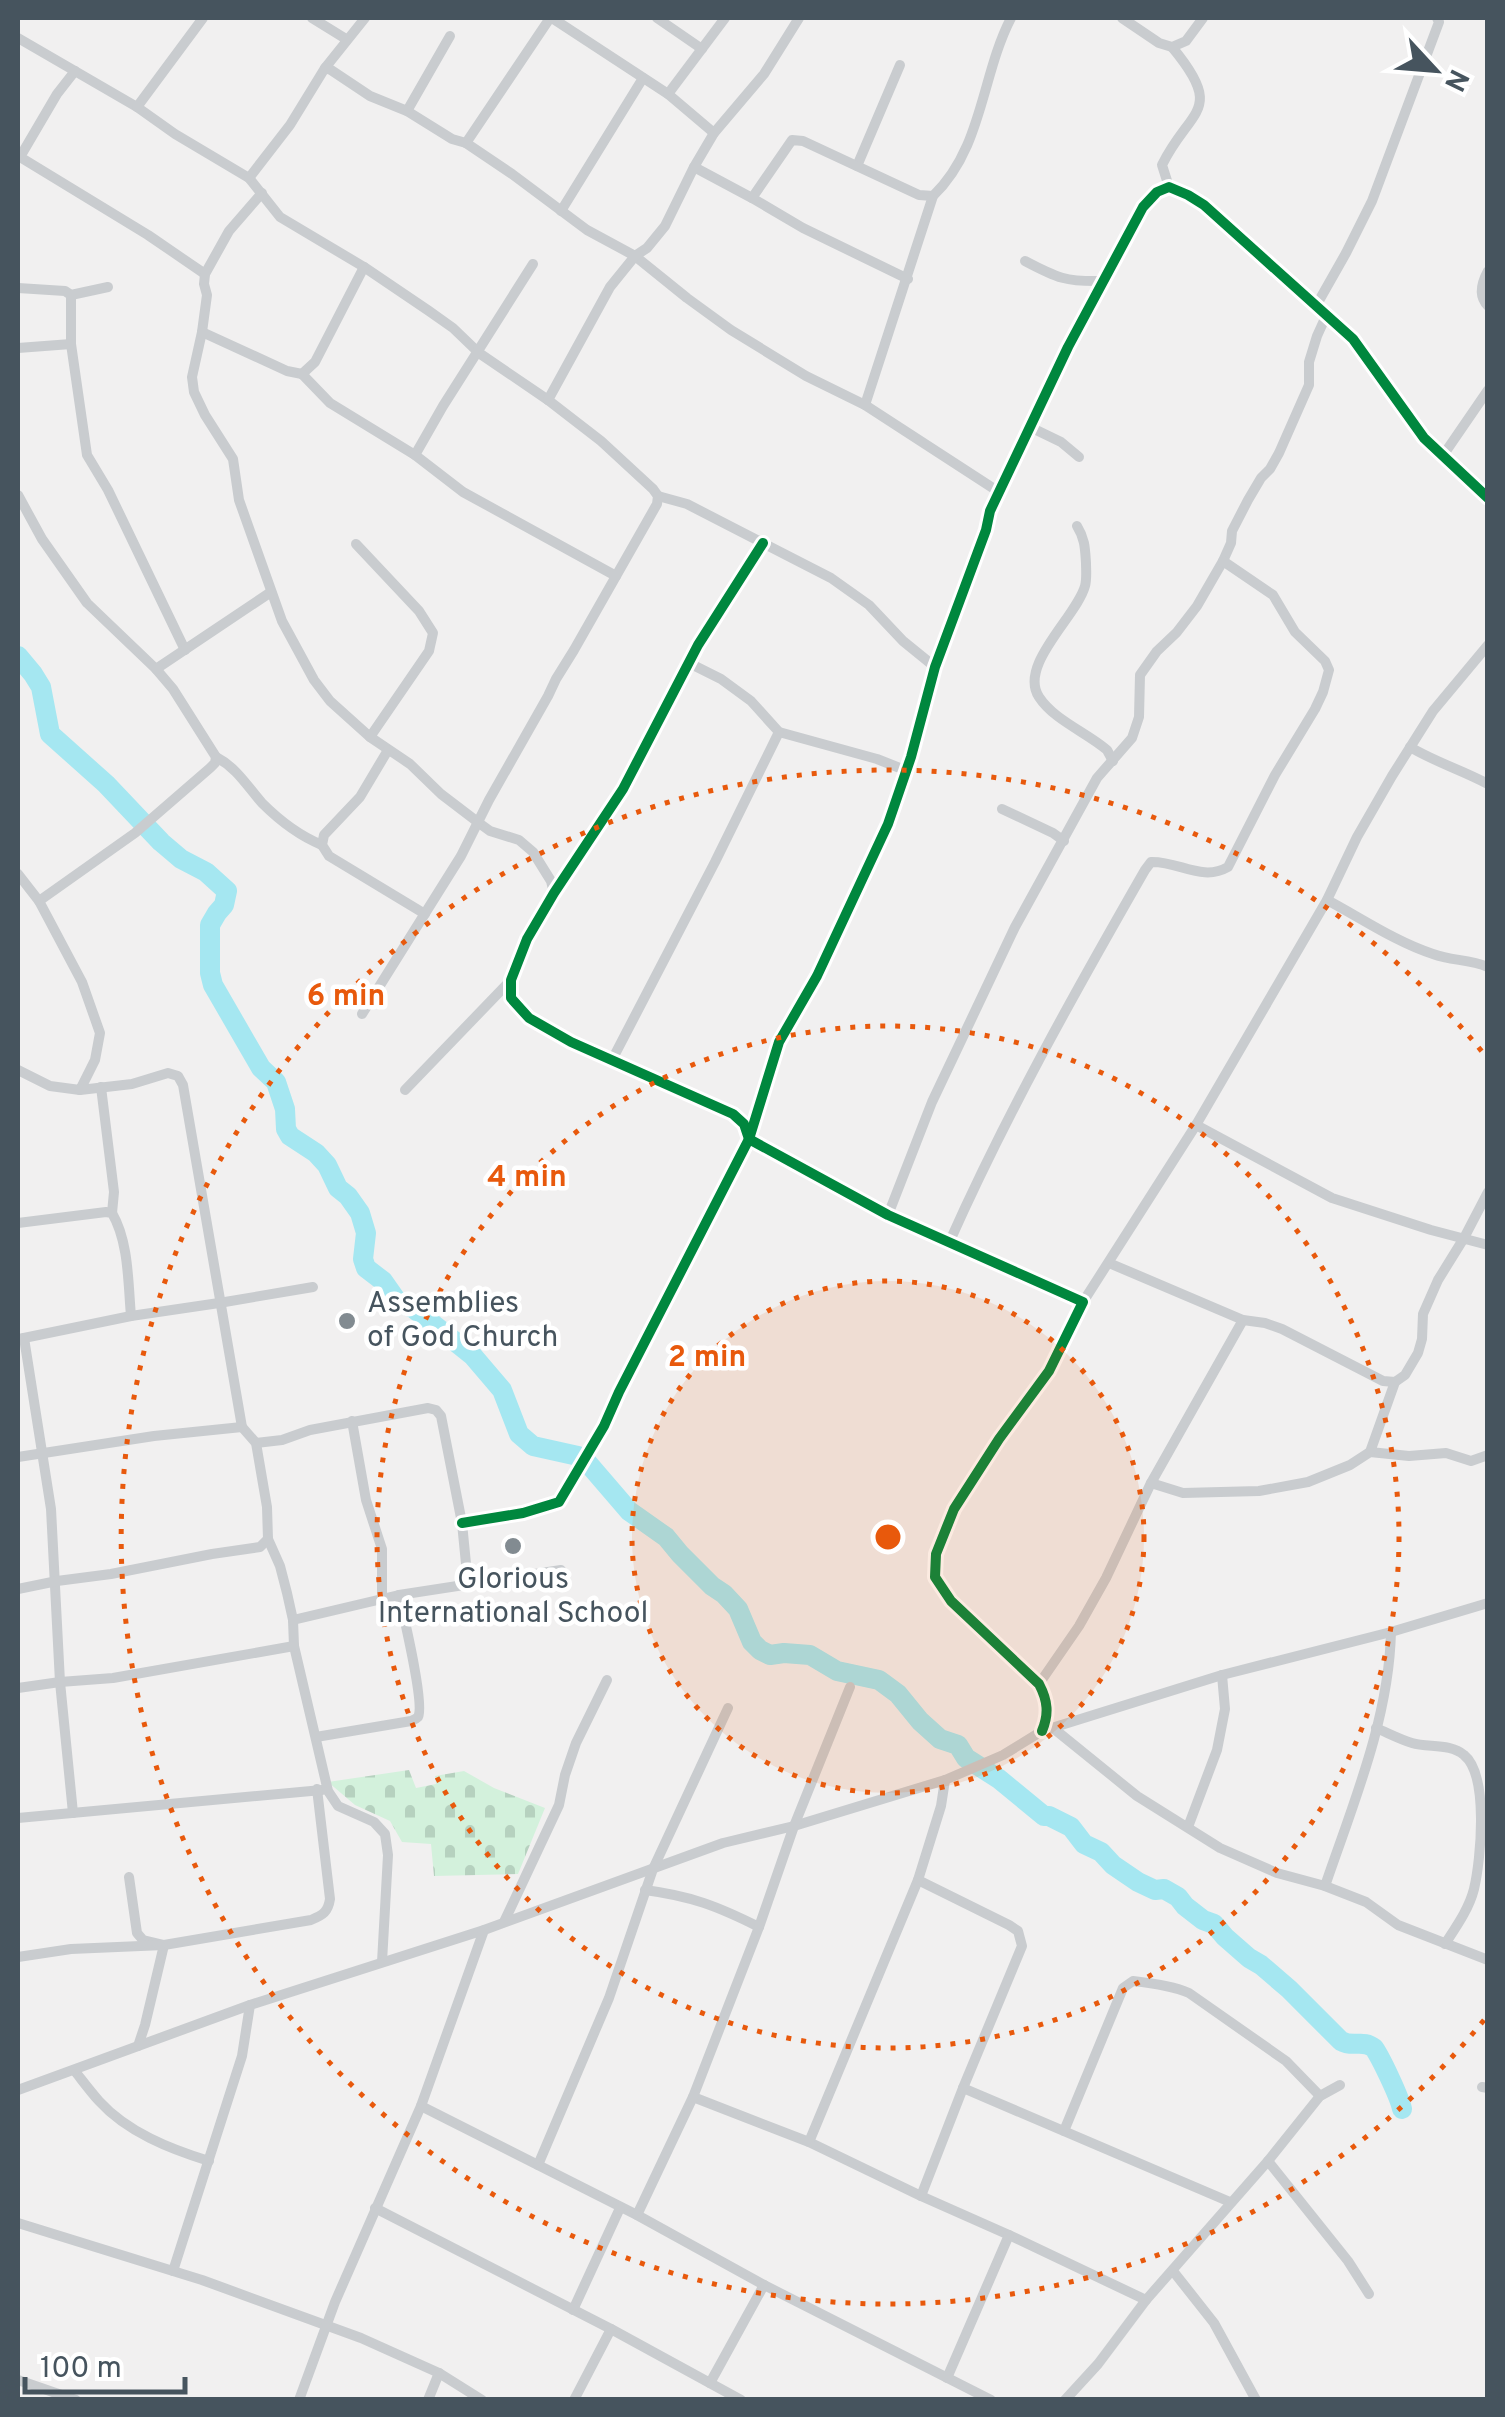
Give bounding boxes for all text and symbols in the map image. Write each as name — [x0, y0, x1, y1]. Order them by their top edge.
north arrow — [1385, 20, 1485, 120]
text: N — [1434, 63, 1475, 97]
text: 6 min — [307, 979, 385, 1016]
text: 4 min — [487, 1160, 567, 1197]
place label: Assemblies of God Church — [367, 1286, 559, 1357]
marker: Assemblies of God Church — [336, 1310, 358, 1332]
text: 2 min — [668, 1340, 746, 1377]
centre of rings — [870, 1519, 906, 1555]
marker: Glorious International School — [502, 1535, 524, 1557]
place label: Glorious International School — [378, 1562, 648, 1633]
scale bar — [25, 2332, 185, 2394]
text: 100 m — [40, 2351, 122, 2388]

